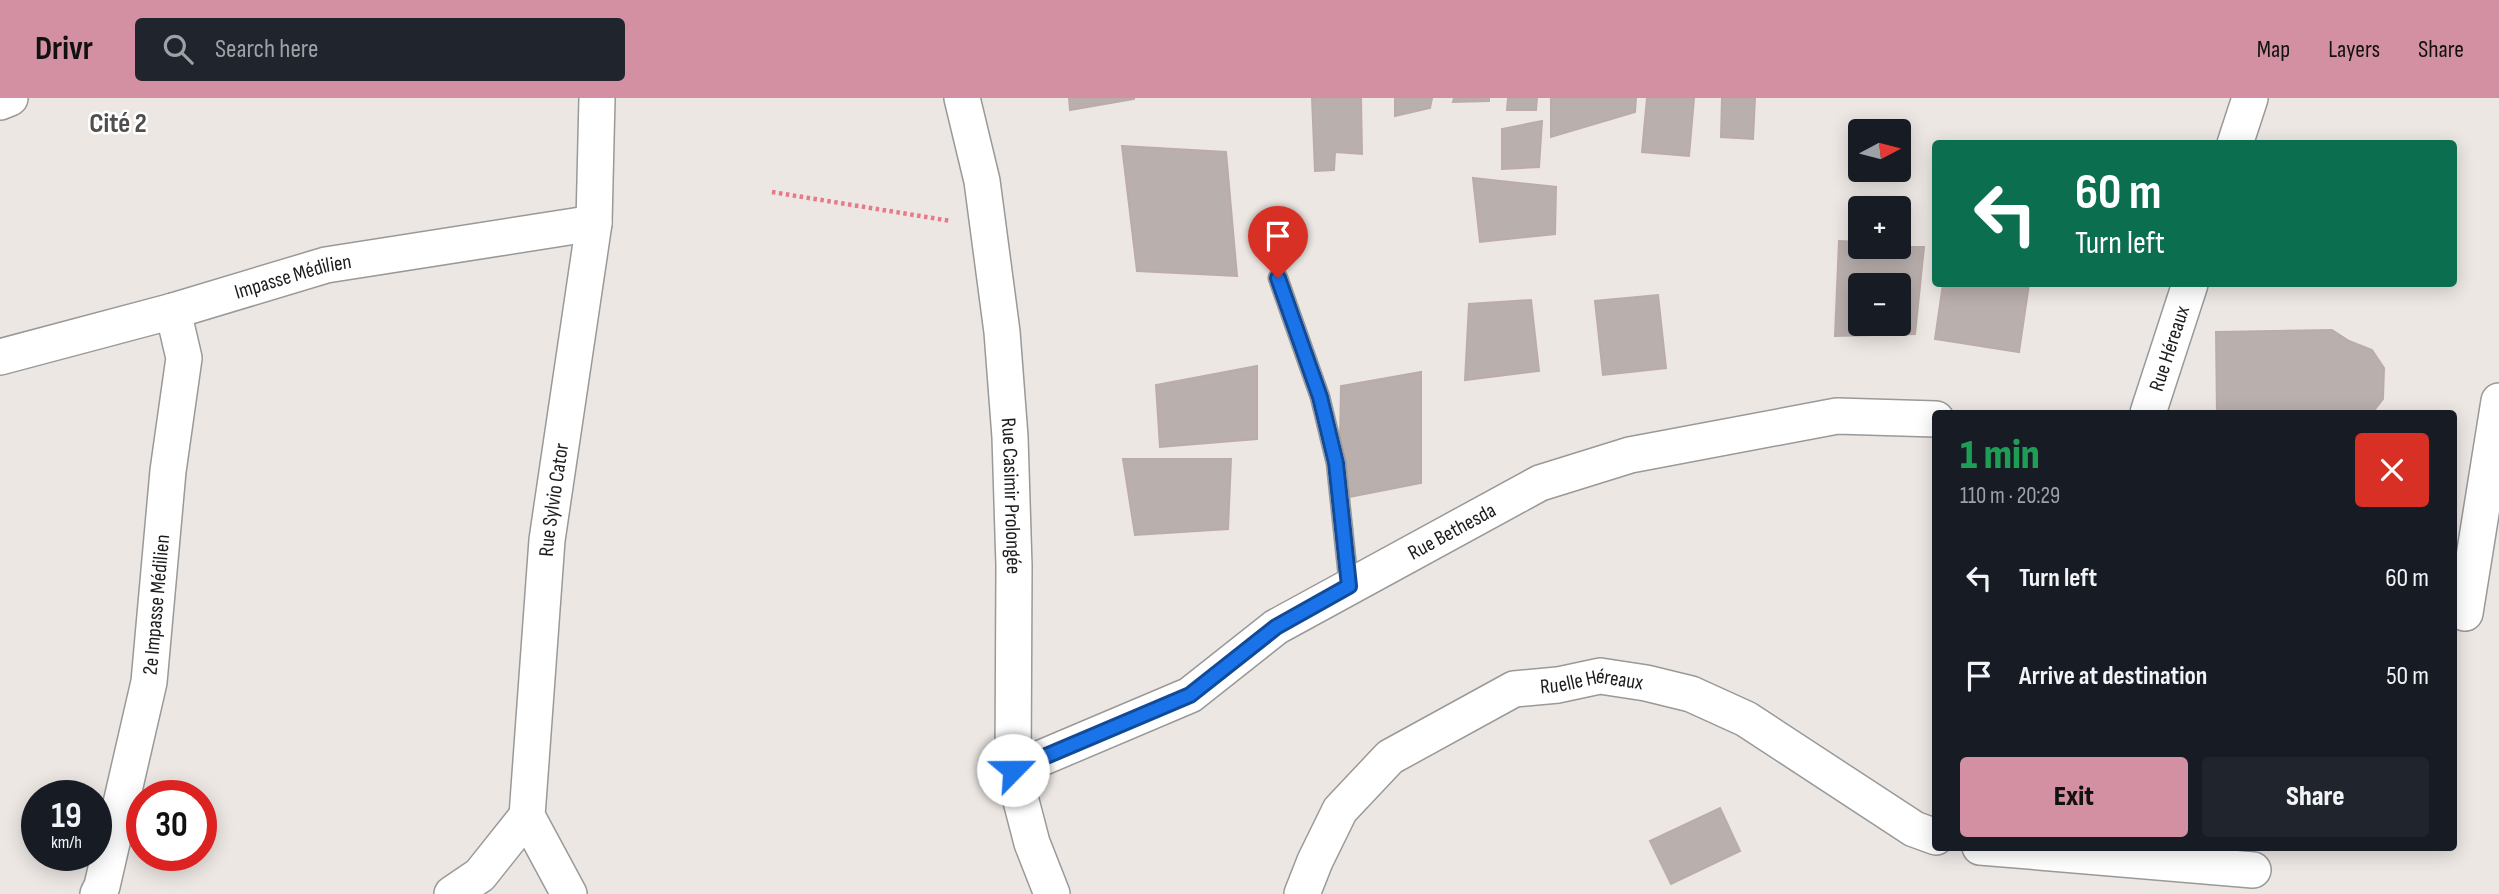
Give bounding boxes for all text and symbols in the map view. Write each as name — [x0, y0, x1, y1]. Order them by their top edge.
search box — [135, 18, 625, 81]
text: Drivr — [35, 29, 93, 69]
icon: search — [159, 30, 197, 68]
text: Search here — [215, 34, 318, 65]
text: Map — [2257, 35, 2290, 64]
text: Layers — [2328, 35, 2380, 64]
text: Share — [2418, 35, 2464, 64]
district label: Cité 2 — [89, 107, 147, 140]
north arrow — [1848, 119, 1911, 182]
map controls — [1848, 119, 1911, 336]
text: 60 m — [2075, 164, 2162, 223]
icon: left — [1960, 168, 2051, 259]
button: + — [1848, 196, 1911, 259]
pin — [1248, 206, 1308, 278]
icon: arrive — [1259, 217, 1297, 255]
text: Turn left — [2075, 224, 2165, 263]
street label: Impasse Médilien — [232, 249, 353, 305]
button: − — [1848, 273, 1911, 336]
street label: Rue Héreaux — [2144, 303, 2195, 394]
street label: Rue Casimir Prolongée — [996, 417, 1026, 574]
text: 1 min — [1960, 430, 2040, 481]
button: close — [2355, 433, 2429, 507]
street label: Rue Sylvio Cator — [534, 441, 574, 557]
text: 110 m · 20:29 — [1960, 482, 2060, 510]
street label: Rue Bethesda — [1404, 498, 1500, 566]
street label: 2e Impasse Médilien — [138, 533, 175, 676]
icon: left — [1960, 559, 1998, 597]
text: Turn left — [2019, 563, 2097, 594]
text: 60 m — [2385, 563, 2429, 594]
icon: arrive — [1960, 657, 1998, 695]
text: Arrive at destination — [2019, 661, 2207, 692]
text: 50 m — [2386, 661, 2429, 692]
street label: Ruelle Héreaux — [1539, 664, 1645, 700]
position arrow — [976, 733, 1050, 807]
button: Exit — [1960, 757, 2188, 837]
button: Share — [2202, 757, 2429, 837]
speed limit sign: 30 — [126, 780, 217, 871]
text: 19 — [51, 795, 82, 838]
text: km/h — [51, 832, 82, 853]

